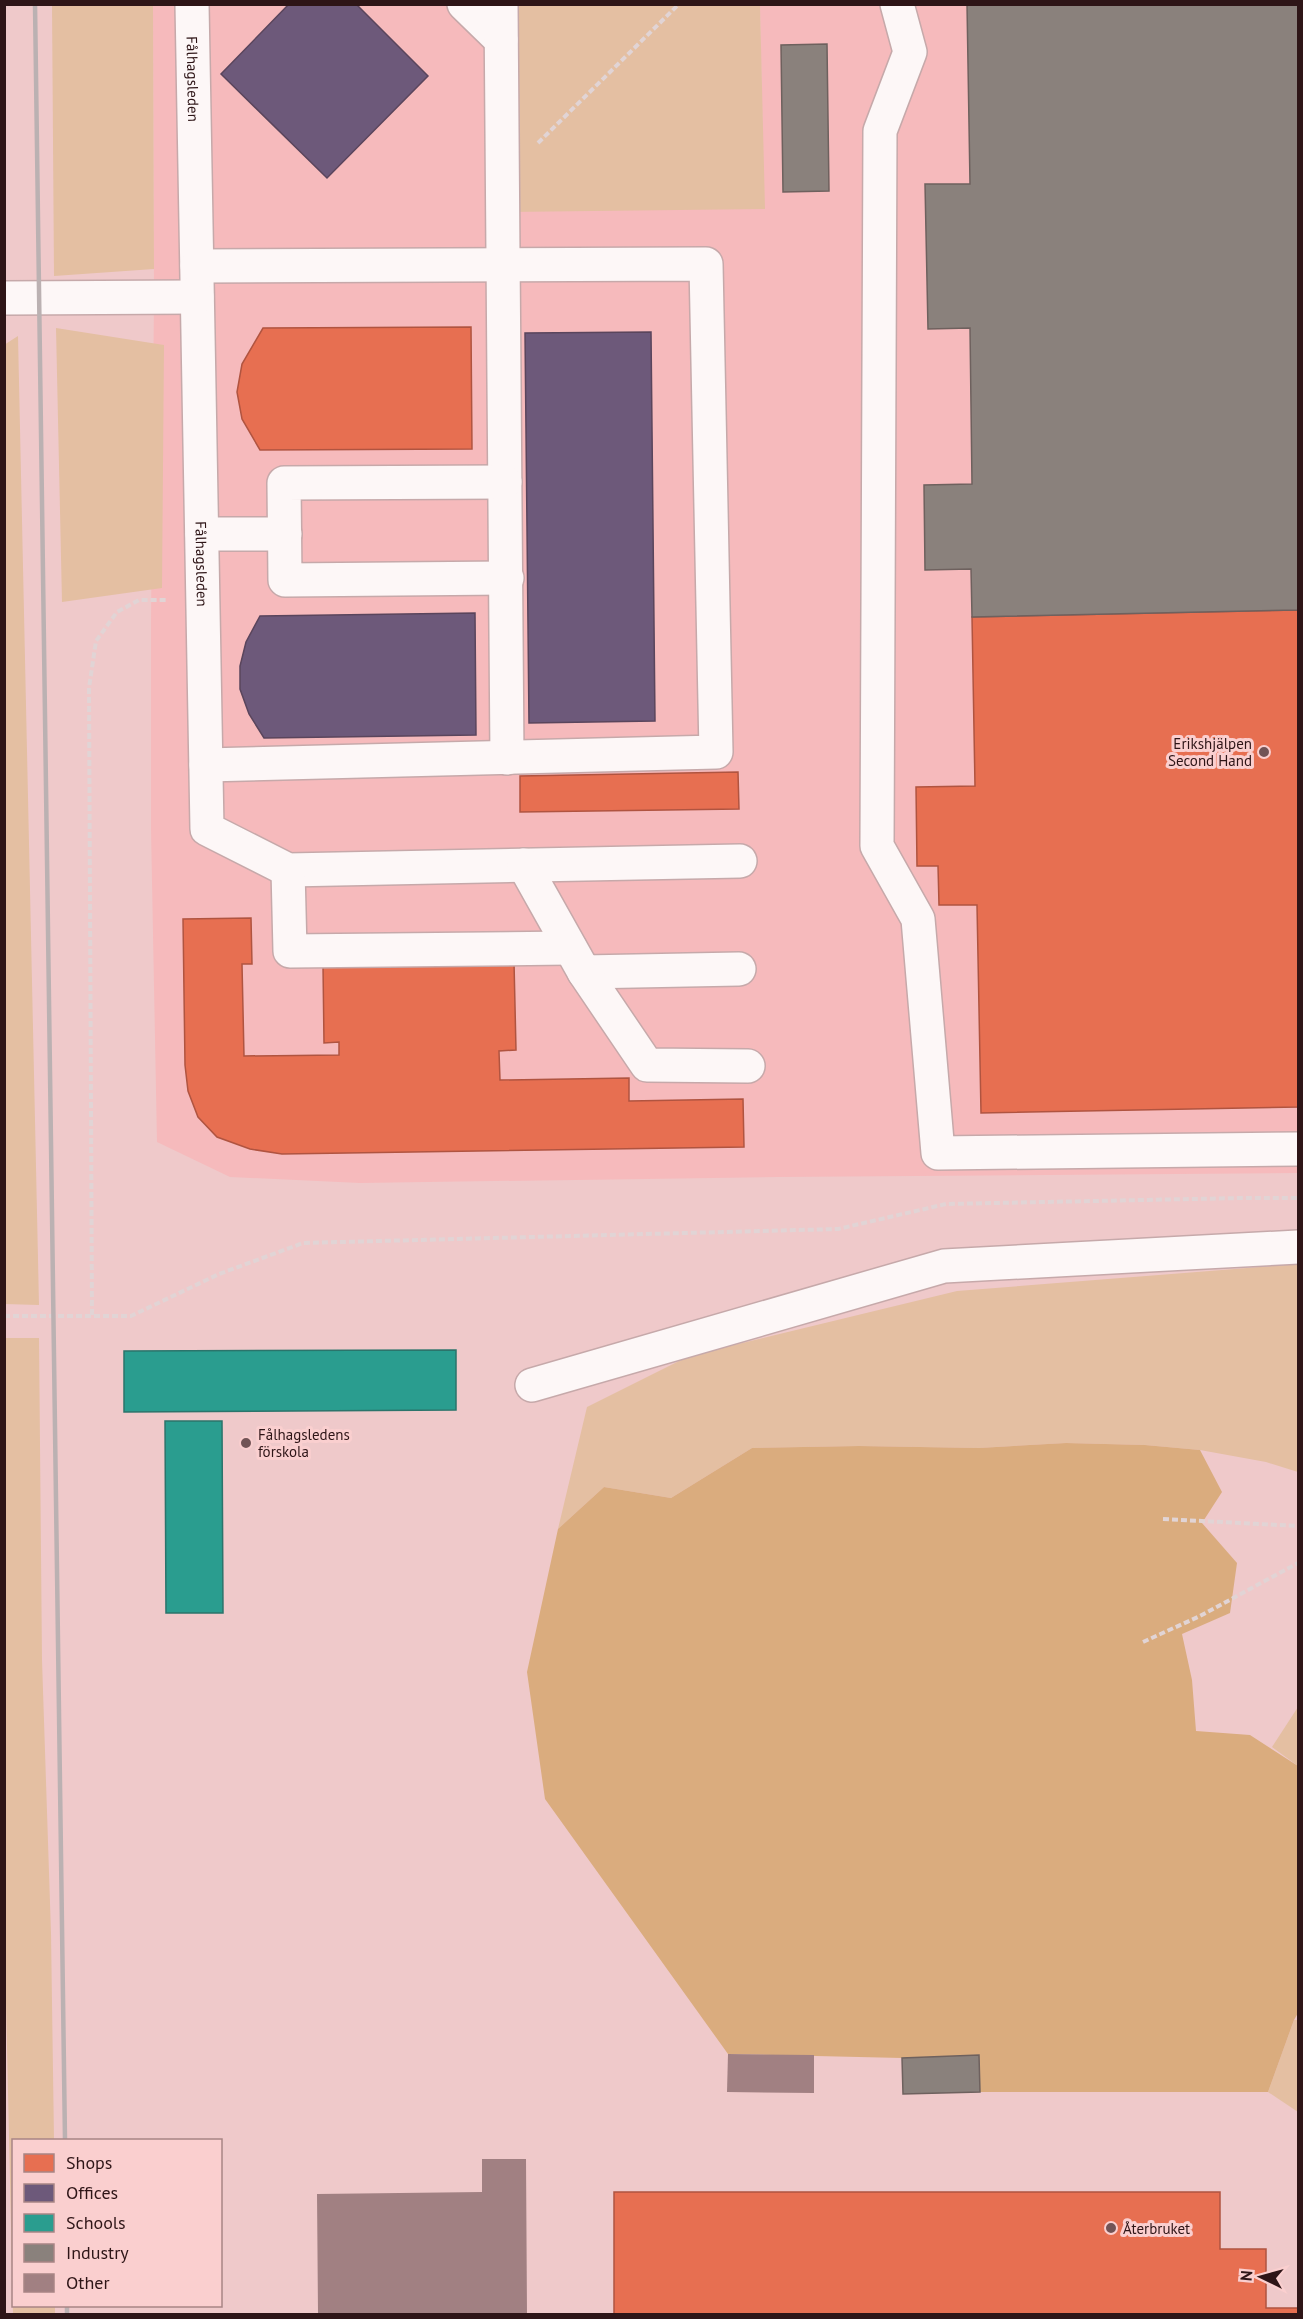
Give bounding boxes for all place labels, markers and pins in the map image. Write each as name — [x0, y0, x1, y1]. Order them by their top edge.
place label: Erikshjälpen Second Hand — [1168, 734, 1252, 770]
marker: Erikshjälpen Second Hand — [1257, 745, 1271, 759]
place label: Fålhagsledens förskola — [258, 1425, 350, 1461]
marker: Fålhagsledens förskola — [239, 1436, 253, 1450]
place label: Återbruket — [1123, 2219, 1190, 2238]
marker: Återbruket — [1104, 2221, 1118, 2235]

